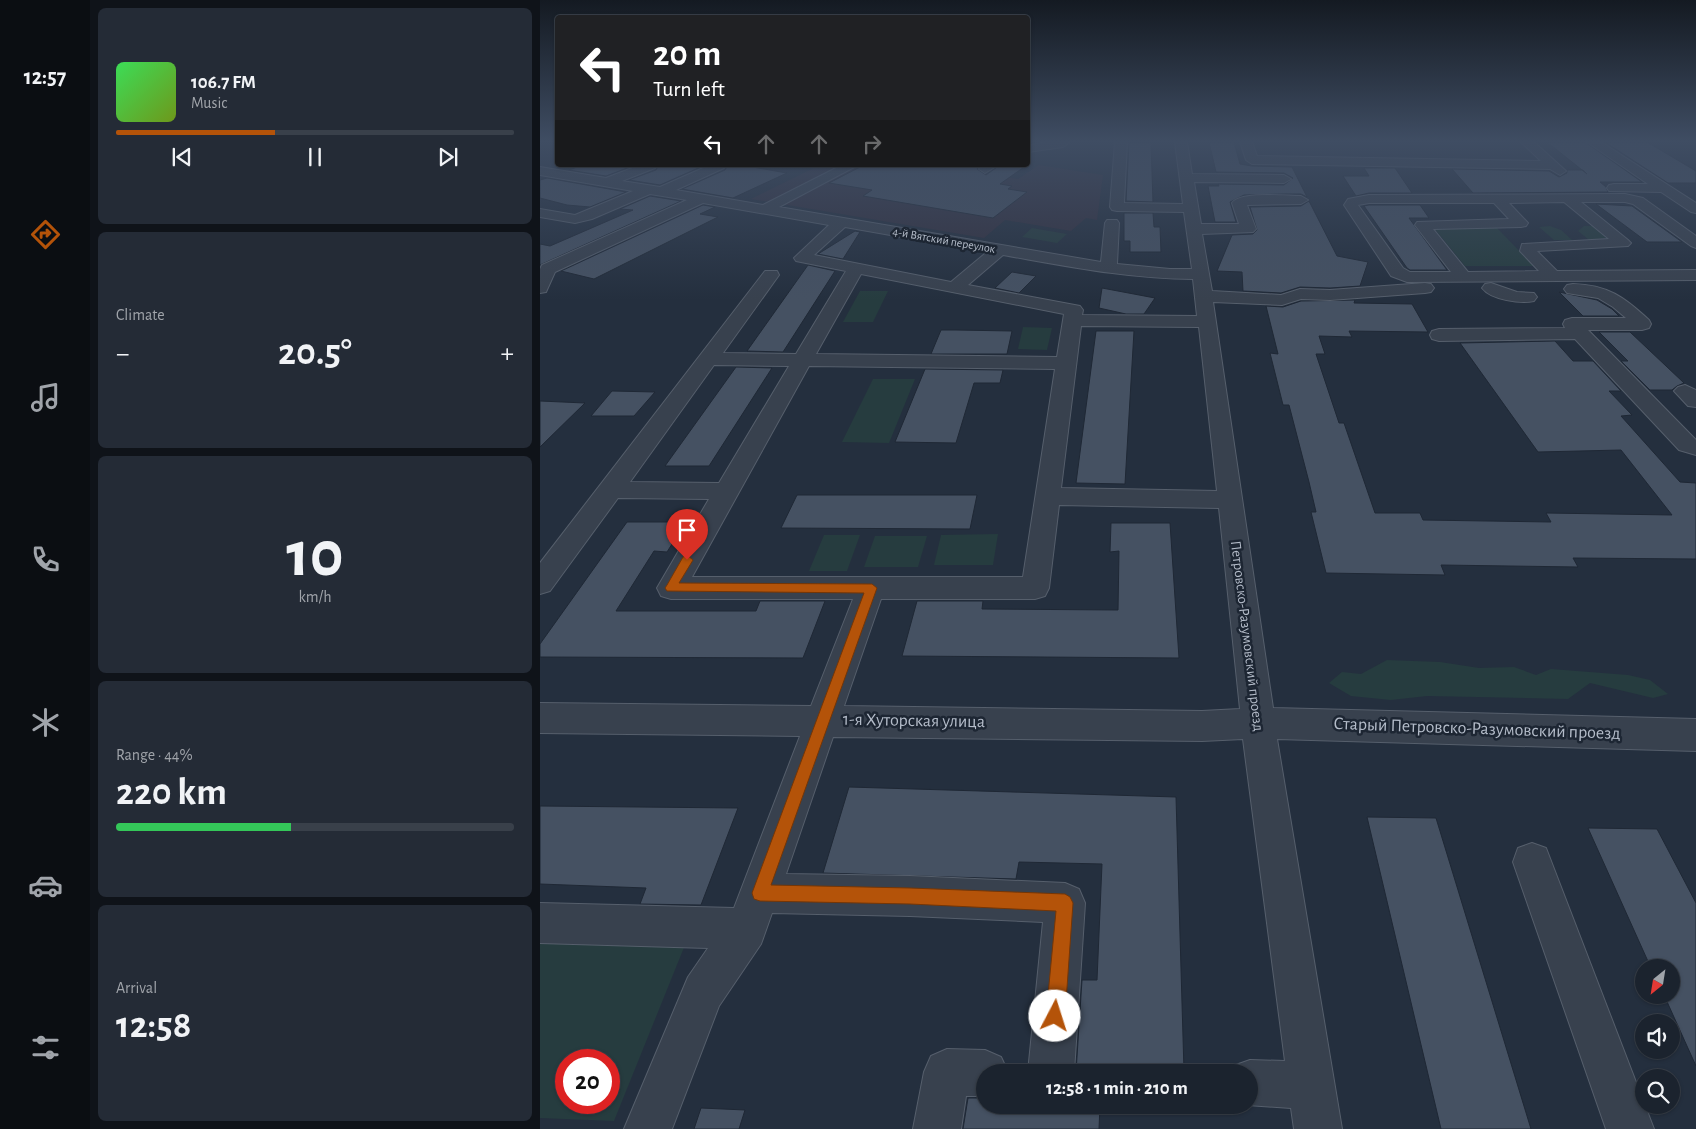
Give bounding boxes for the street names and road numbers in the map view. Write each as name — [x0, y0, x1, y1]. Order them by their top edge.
street label: 4-й Вятский переулок — [892, 225, 997, 256]
street label: Петровско-Разумовский проезд — [1228, 540, 1266, 732]
street label: 1-я Хуторская улица — [843, 711, 985, 731]
street label: Старый Петровско-Разумовский проезд — [1333, 715, 1621, 743]

